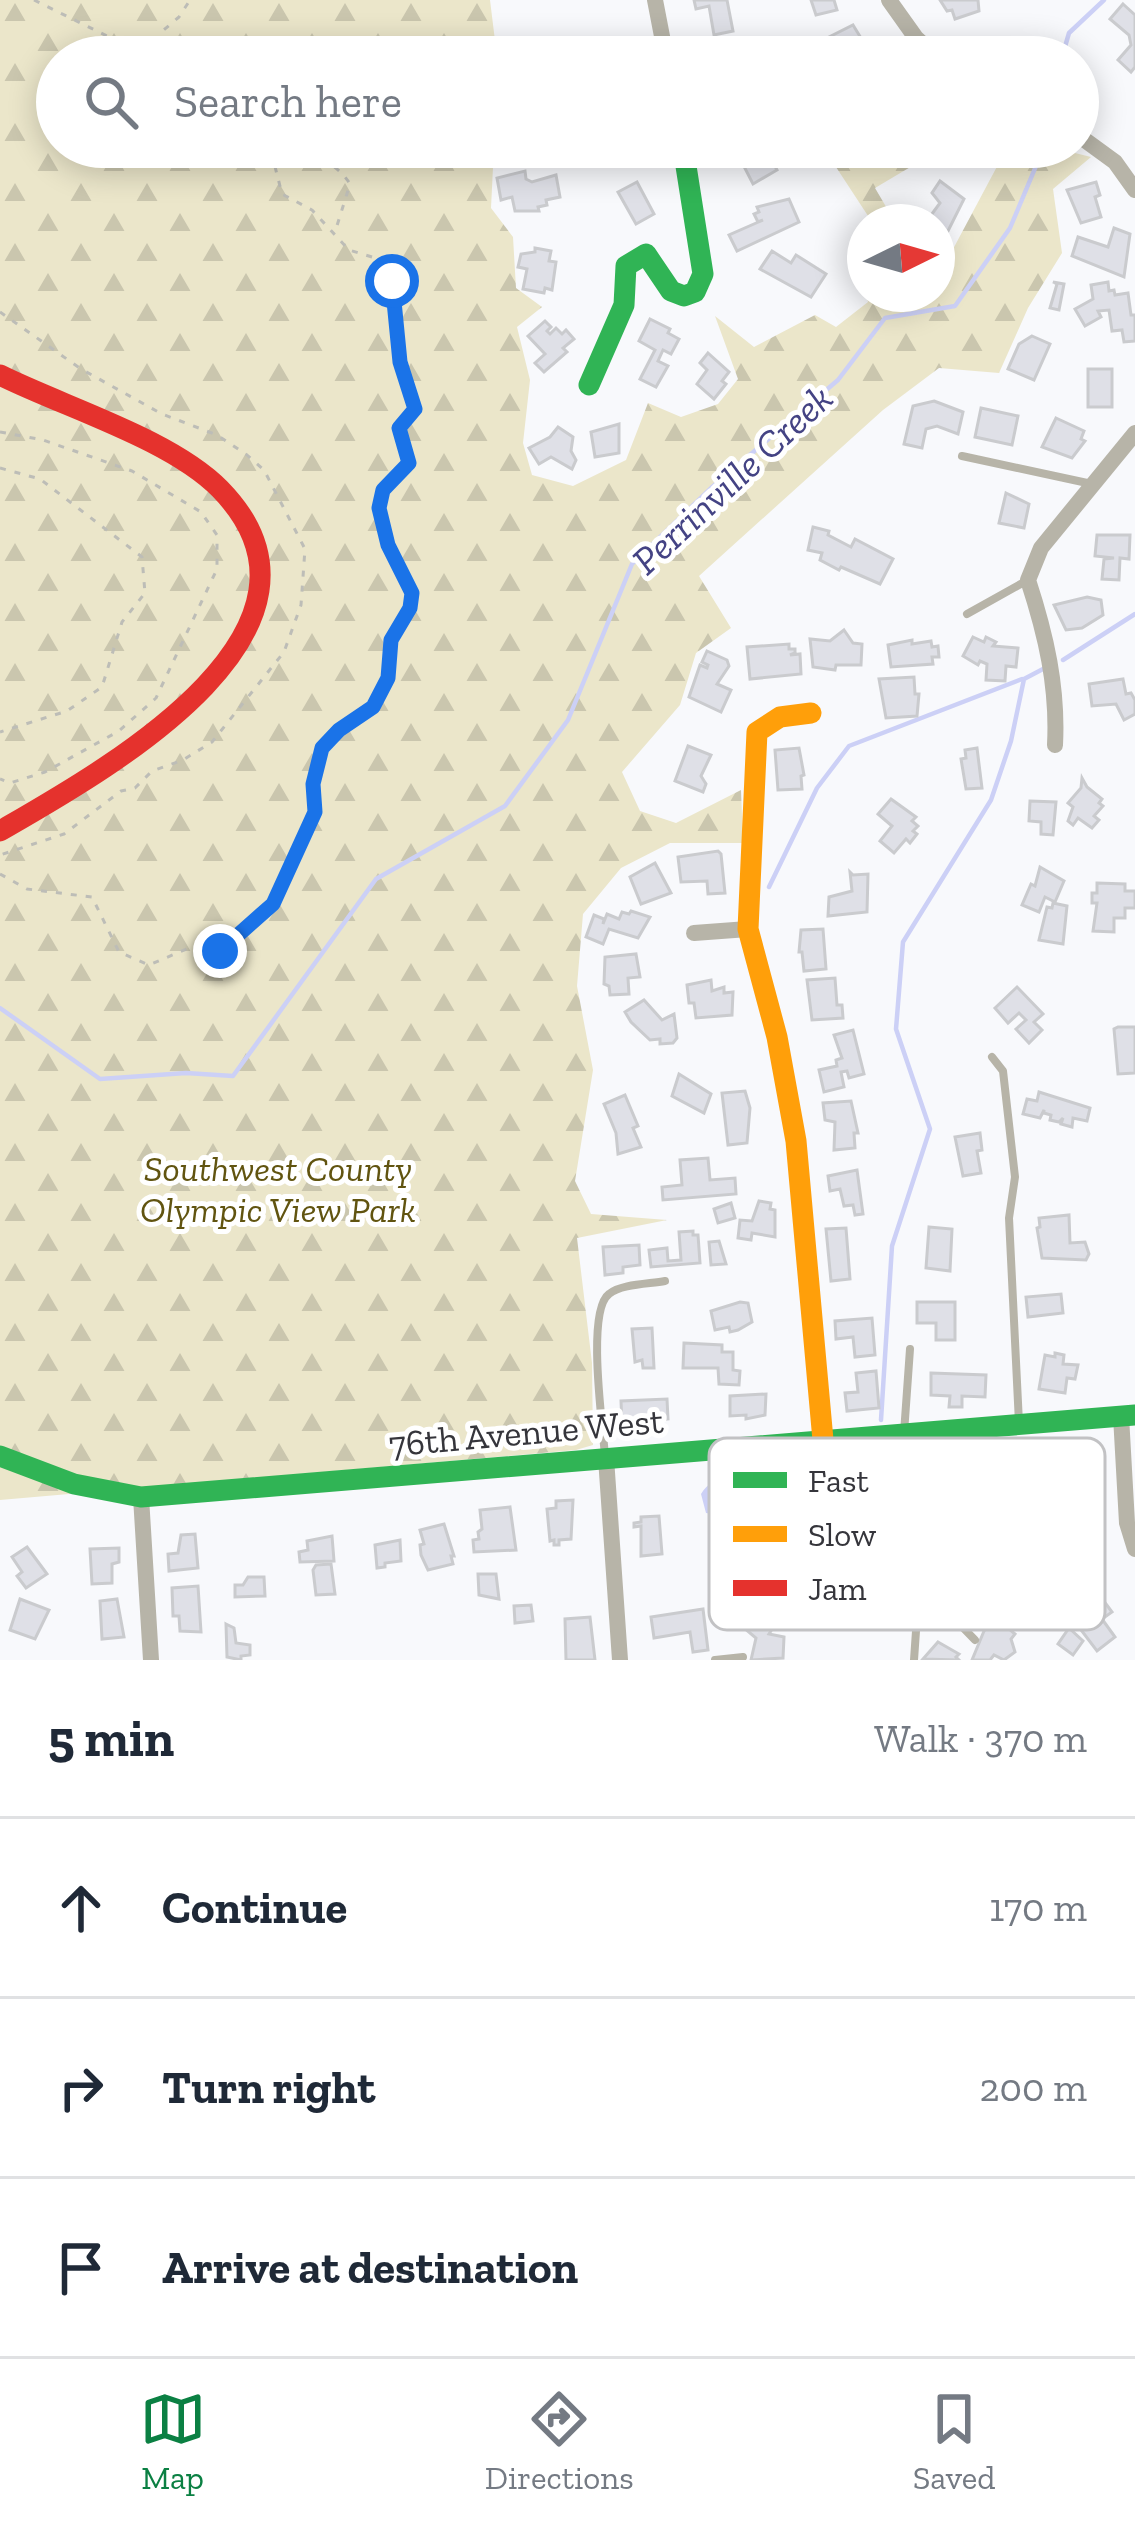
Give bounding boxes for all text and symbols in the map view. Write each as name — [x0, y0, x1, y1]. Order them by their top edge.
search box — [36, 36, 1099, 168]
icon: search — [78, 69, 144, 135]
text: Search here — [174, 75, 402, 129]
north arrow — [847, 204, 955, 312]
route start — [365, 254, 419, 308]
water label: Perrinville Creek — [622, 374, 842, 584]
route end — [193, 924, 247, 978]
park label: Southwest County Olympic View Park — [140, 1147, 416, 1231]
street label: 76th Avenue West — [387, 1399, 666, 1465]
legend — [709, 1438, 1105, 1630]
text: Fast — [808, 1461, 869, 1500]
text: Slow — [808, 1515, 876, 1554]
text: Jam — [808, 1569, 867, 1608]
text: 5 min — [48, 1708, 174, 1769]
text: Walk · 370 m — [874, 1715, 1087, 1762]
icon: ahead — [48, 1875, 114, 1941]
text: Continue — [162, 1881, 347, 1935]
text: 170 m — [989, 1884, 1087, 1931]
icon: right — [48, 2055, 114, 2121]
text: Turn right — [162, 2061, 375, 2115]
text: 200 m — [979, 2064, 1087, 2111]
icon: arrive — [48, 2235, 114, 2301]
text: Arrive at destination — [162, 2241, 578, 2295]
tab: Map — [140, 2386, 206, 2497]
tab: Directions — [485, 2386, 634, 2497]
tab: Saved — [913, 2386, 995, 2497]

